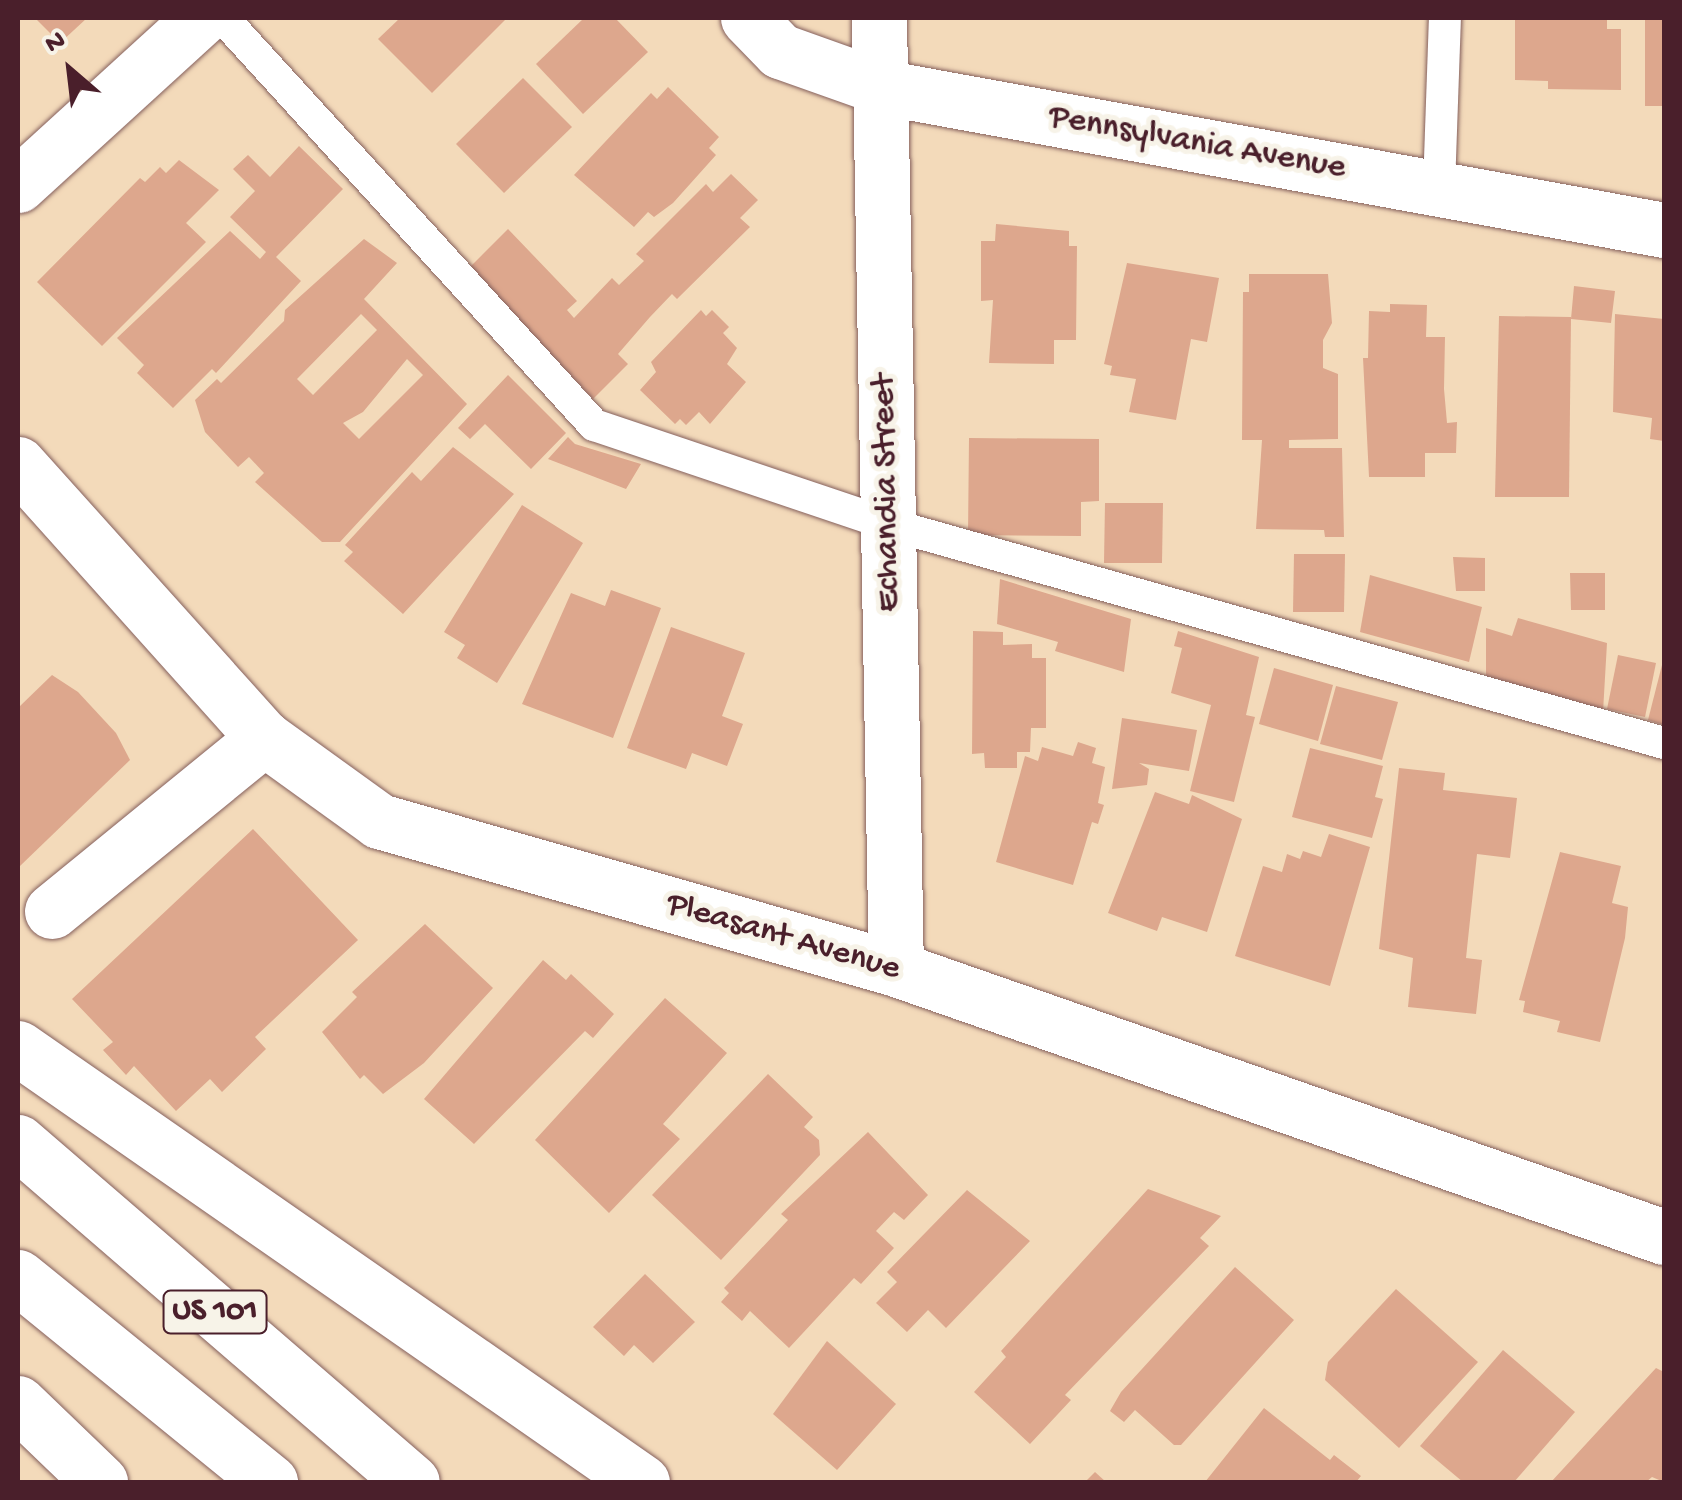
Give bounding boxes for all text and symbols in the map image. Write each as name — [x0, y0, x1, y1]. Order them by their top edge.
north arrow — [20, 20, 120, 120]
text: N — [40, 24, 71, 62]
street label: Pennsylvania Avenue — [1045, 97, 1349, 191]
street label: Echandia Street — [865, 374, 911, 612]
street label: Pleasant Avenue — [661, 885, 905, 991]
road number: US 101 — [162, 1285, 268, 1339]

